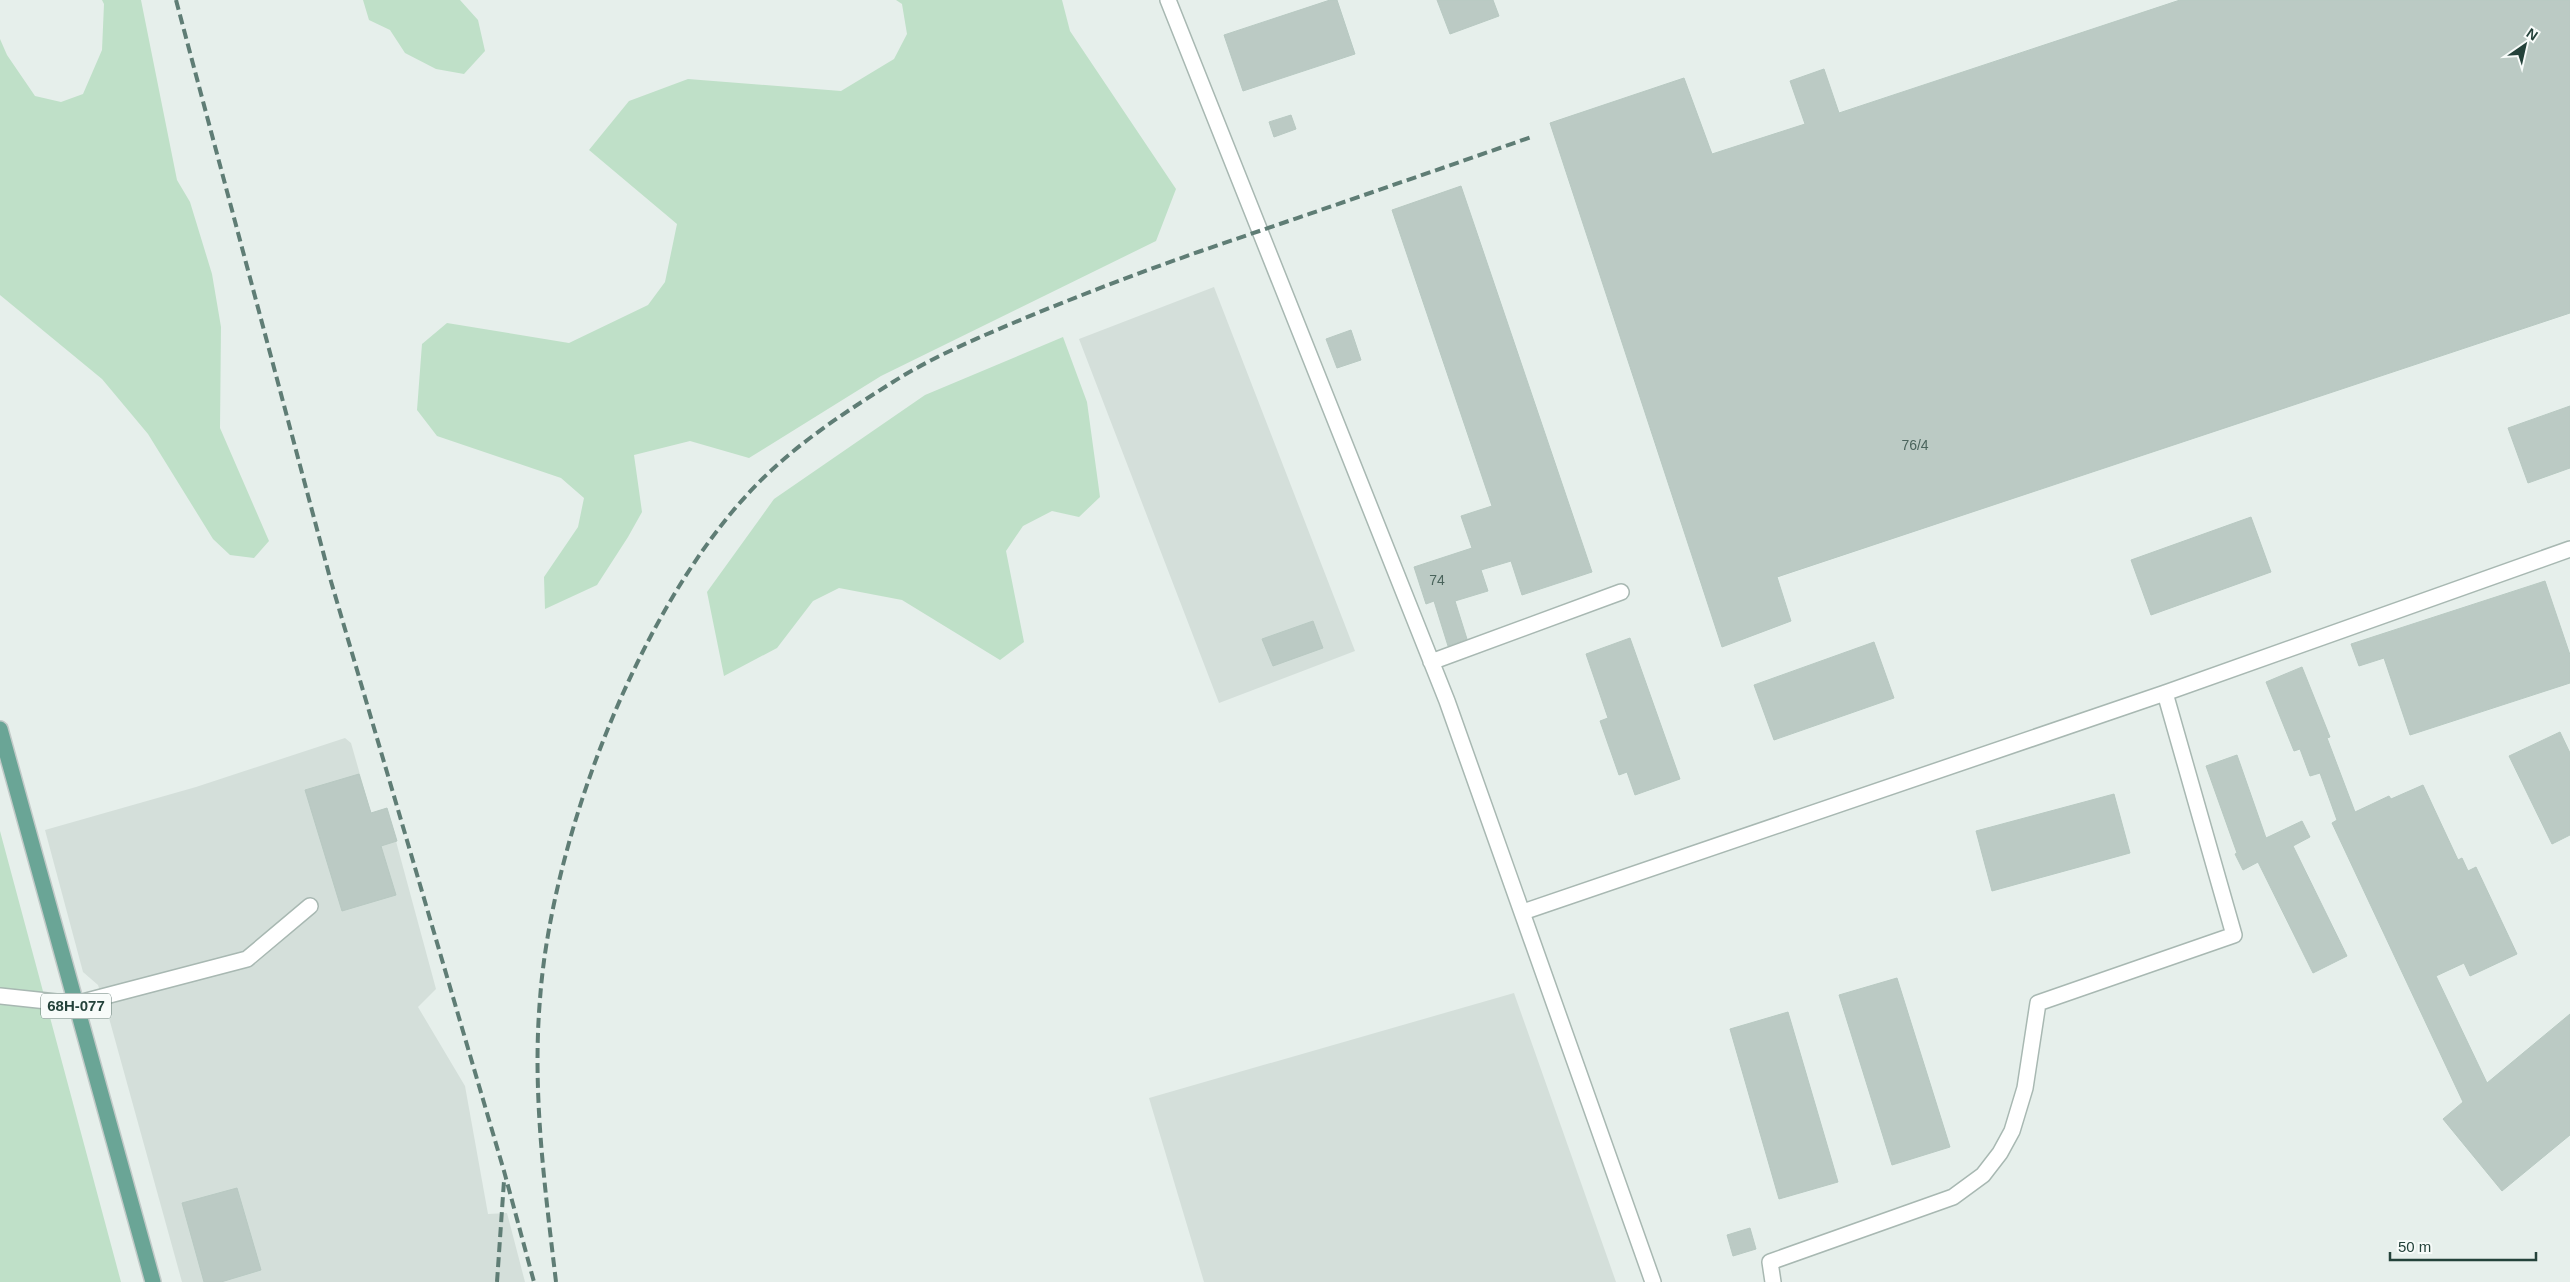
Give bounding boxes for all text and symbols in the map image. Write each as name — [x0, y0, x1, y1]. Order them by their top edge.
north arrow — [2500, 20, 2550, 70]
text: N — [2524, 25, 2541, 44]
house number: 76/4 — [1901, 437, 1929, 453]
house number: 74 — [1429, 572, 1445, 588]
road number: 68Н-077 — [41, 994, 111, 1018]
scale bar — [2390, 1230, 2536, 1262]
text: 50 m — [2398, 1238, 2431, 1255]

